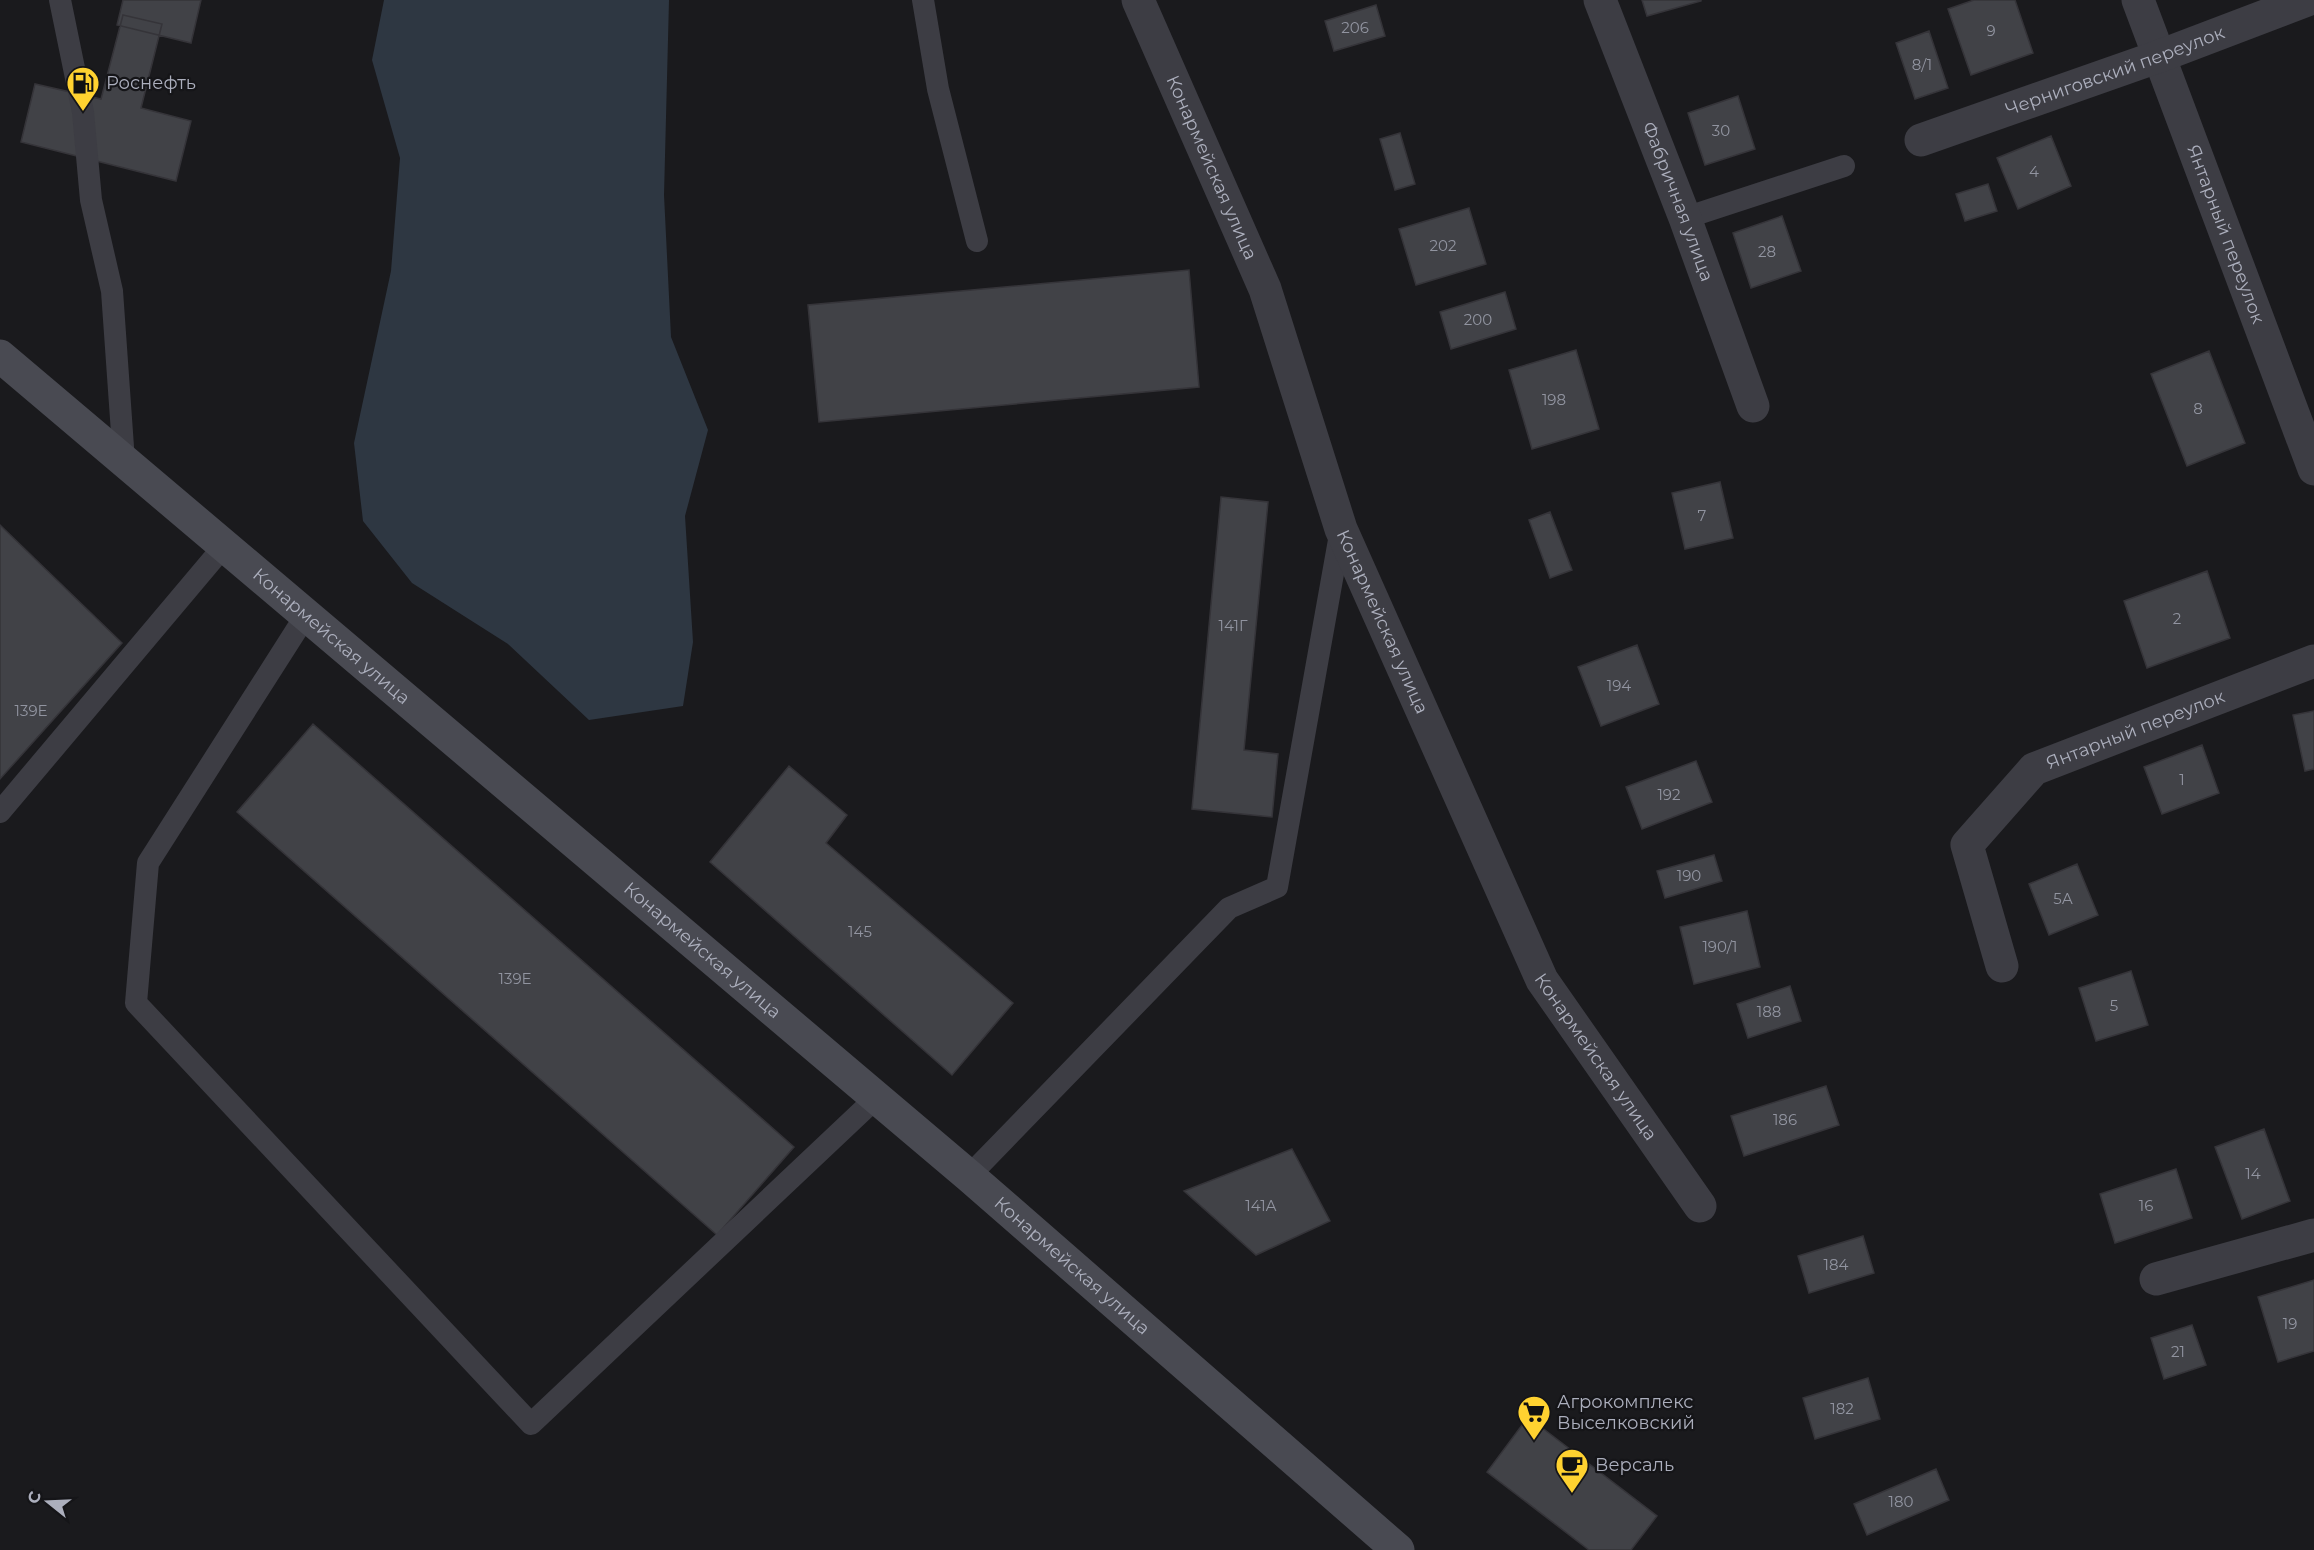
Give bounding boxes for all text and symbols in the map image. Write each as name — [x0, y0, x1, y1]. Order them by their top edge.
house number: 206 — [1341, 18, 1369, 37]
house number: 9 — [1986, 21, 1996, 40]
street label: Черниговский переулок — [2003, 21, 2228, 120]
house number: 8/1 — [1912, 55, 1932, 74]
fuel station icon: Роснефть — [65, 65, 101, 112]
place label: Роснефть — [106, 72, 196, 94]
street label: Конармейская улица — [1161, 72, 1262, 263]
street label: Фабричная улица — [1638, 119, 1718, 284]
house number: 30 — [1712, 121, 1730, 140]
street label: Янтарный переулок — [2182, 141, 2270, 327]
house number: 4 — [2029, 162, 2039, 181]
house number: 202 — [1430, 236, 1456, 255]
house number: 28 — [1758, 242, 1776, 261]
house number: 200 — [1464, 310, 1492, 329]
house number: 198 — [1542, 390, 1566, 409]
house number: 8 — [2193, 399, 2203, 418]
house number: 7 — [1698, 506, 1707, 525]
street label: Конармейская улица — [1332, 526, 1433, 717]
street label: Конармейская улица — [248, 564, 414, 709]
house number: 2 — [2173, 609, 2181, 628]
house number: 141Г — [1219, 616, 1248, 635]
house number: 194 — [1607, 676, 1631, 695]
street label: Янтарный переулок — [2043, 685, 2228, 774]
house number: 139Е — [15, 701, 48, 720]
house number: 1 — [2179, 770, 2185, 789]
house number: 192 — [1657, 785, 1681, 804]
house number: 190 — [1677, 866, 1701, 885]
street label: Конармейская улица — [619, 878, 785, 1023]
house number: 5А — [2053, 889, 2073, 908]
house number: 145 — [848, 922, 872, 941]
house number: 190/1 — [1702, 937, 1738, 956]
house number: 139Е — [499, 969, 532, 988]
street label: Конармейская улица — [1530, 969, 1662, 1145]
house number: 5 — [2110, 996, 2118, 1015]
house number: 188 — [1757, 1002, 1781, 1021]
house number: 186 — [1773, 1110, 1797, 1129]
house number: 14 — [2245, 1164, 2261, 1183]
street label: Конармейская улица — [990, 1192, 1154, 1339]
house number: 141А — [1245, 1196, 1277, 1215]
house number: 16 — [2139, 1196, 2153, 1215]
house number: 184 — [1824, 1255, 1849, 1274]
house number: 19 — [2283, 1314, 2297, 1333]
house number: 21 — [2171, 1342, 2185, 1361]
place label: Агрокомплекс Выселковский — [1557, 1391, 1695, 1434]
supermarket icon: Агрокомплекс Выселковский — [1516, 1394, 1552, 1441]
house number: 182 — [1830, 1399, 1854, 1418]
cafe icon: Версаль — [1554, 1447, 1590, 1494]
place label: Версаль — [1595, 1454, 1674, 1476]
north arrow — [18, 1472, 78, 1532]
text: С — [23, 1489, 45, 1506]
house number: 180 — [1889, 1492, 1914, 1511]

